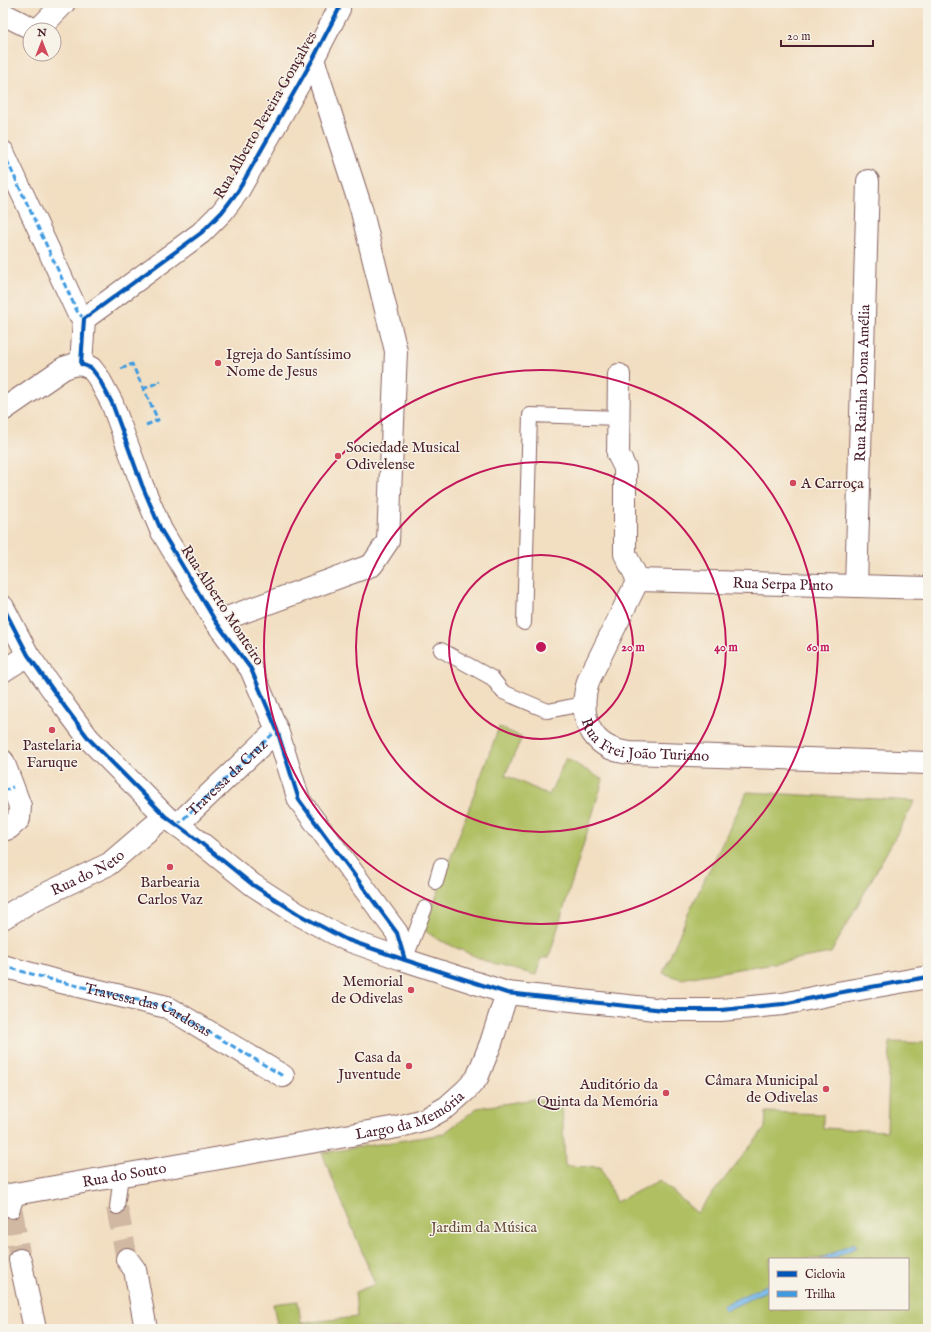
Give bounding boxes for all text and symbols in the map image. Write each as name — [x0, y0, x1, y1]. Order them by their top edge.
north arrow — [22, 22, 62, 62]
scale bar — [781, 22, 873, 48]
text: N — [36, 26, 47, 40]
street label: Rua Alberto Pereira Gonçalves — [210, 28, 321, 203]
text: 20 m — [787, 29, 810, 44]
street label: Rua Rainha Dona Amélia — [851, 304, 874, 462]
place label: Igreja do Santíssimo Nome de Jesus — [226, 345, 351, 381]
marker: Igreja do Santíssimo Nome de Jesus — [213, 358, 223, 368]
place label: Sociedade Musical Odivelense — [346, 438, 461, 474]
marker: Sociedade Musical Odivelense — [333, 451, 343, 461]
place label: A Carroça — [800, 474, 864, 493]
marker: A Carroça — [788, 478, 798, 488]
street label: Rua Alberto Monteiro — [177, 542, 269, 669]
street label: Rua Serpa Pinto — [732, 574, 834, 595]
centre of rings — [534, 640, 548, 654]
text: 20 m — [621, 640, 645, 655]
text: 40 m — [714, 640, 739, 655]
text: 60 m — [807, 640, 830, 655]
street label: Rua Frei João Turiano — [577, 715, 710, 766]
marker: Pastelaria Faruque — [47, 725, 57, 735]
street label: Travessa da Cruz — [183, 735, 272, 821]
place label: Pastelaria Faruque — [23, 736, 82, 772]
street label: Rua do Neto — [48, 846, 129, 900]
marker: Barbearia Carlos Vaz — [165, 862, 175, 872]
place label: Barbearia Carlos Vaz — [137, 873, 203, 909]
place label: Memorial de Odivelas — [331, 972, 404, 1008]
street label: Travessa das Cardosas — [83, 979, 215, 1041]
marker: Memorial de Odivelas — [406, 985, 416, 995]
place label: Casa da Juventude — [336, 1048, 402, 1084]
marker: Casa da Juventude — [404, 1061, 414, 1071]
place label: Câmara Municipal de Odivelas — [705, 1071, 819, 1107]
place label: Auditório da Quinta da Memória — [537, 1075, 659, 1111]
marker: Câmara Municipal de Odivelas — [821, 1084, 831, 1094]
street label: Largo da Memória — [354, 1087, 469, 1144]
marker: Auditório da Quinta da Memória — [661, 1088, 671, 1098]
street label: Rua do Souto — [81, 1159, 168, 1192]
park label: Jardim da Música — [429, 1218, 538, 1237]
legend — [769, 1258, 909, 1310]
text: Ciclovia — [805, 1267, 846, 1282]
text: Trilha — [805, 1287, 836, 1302]

